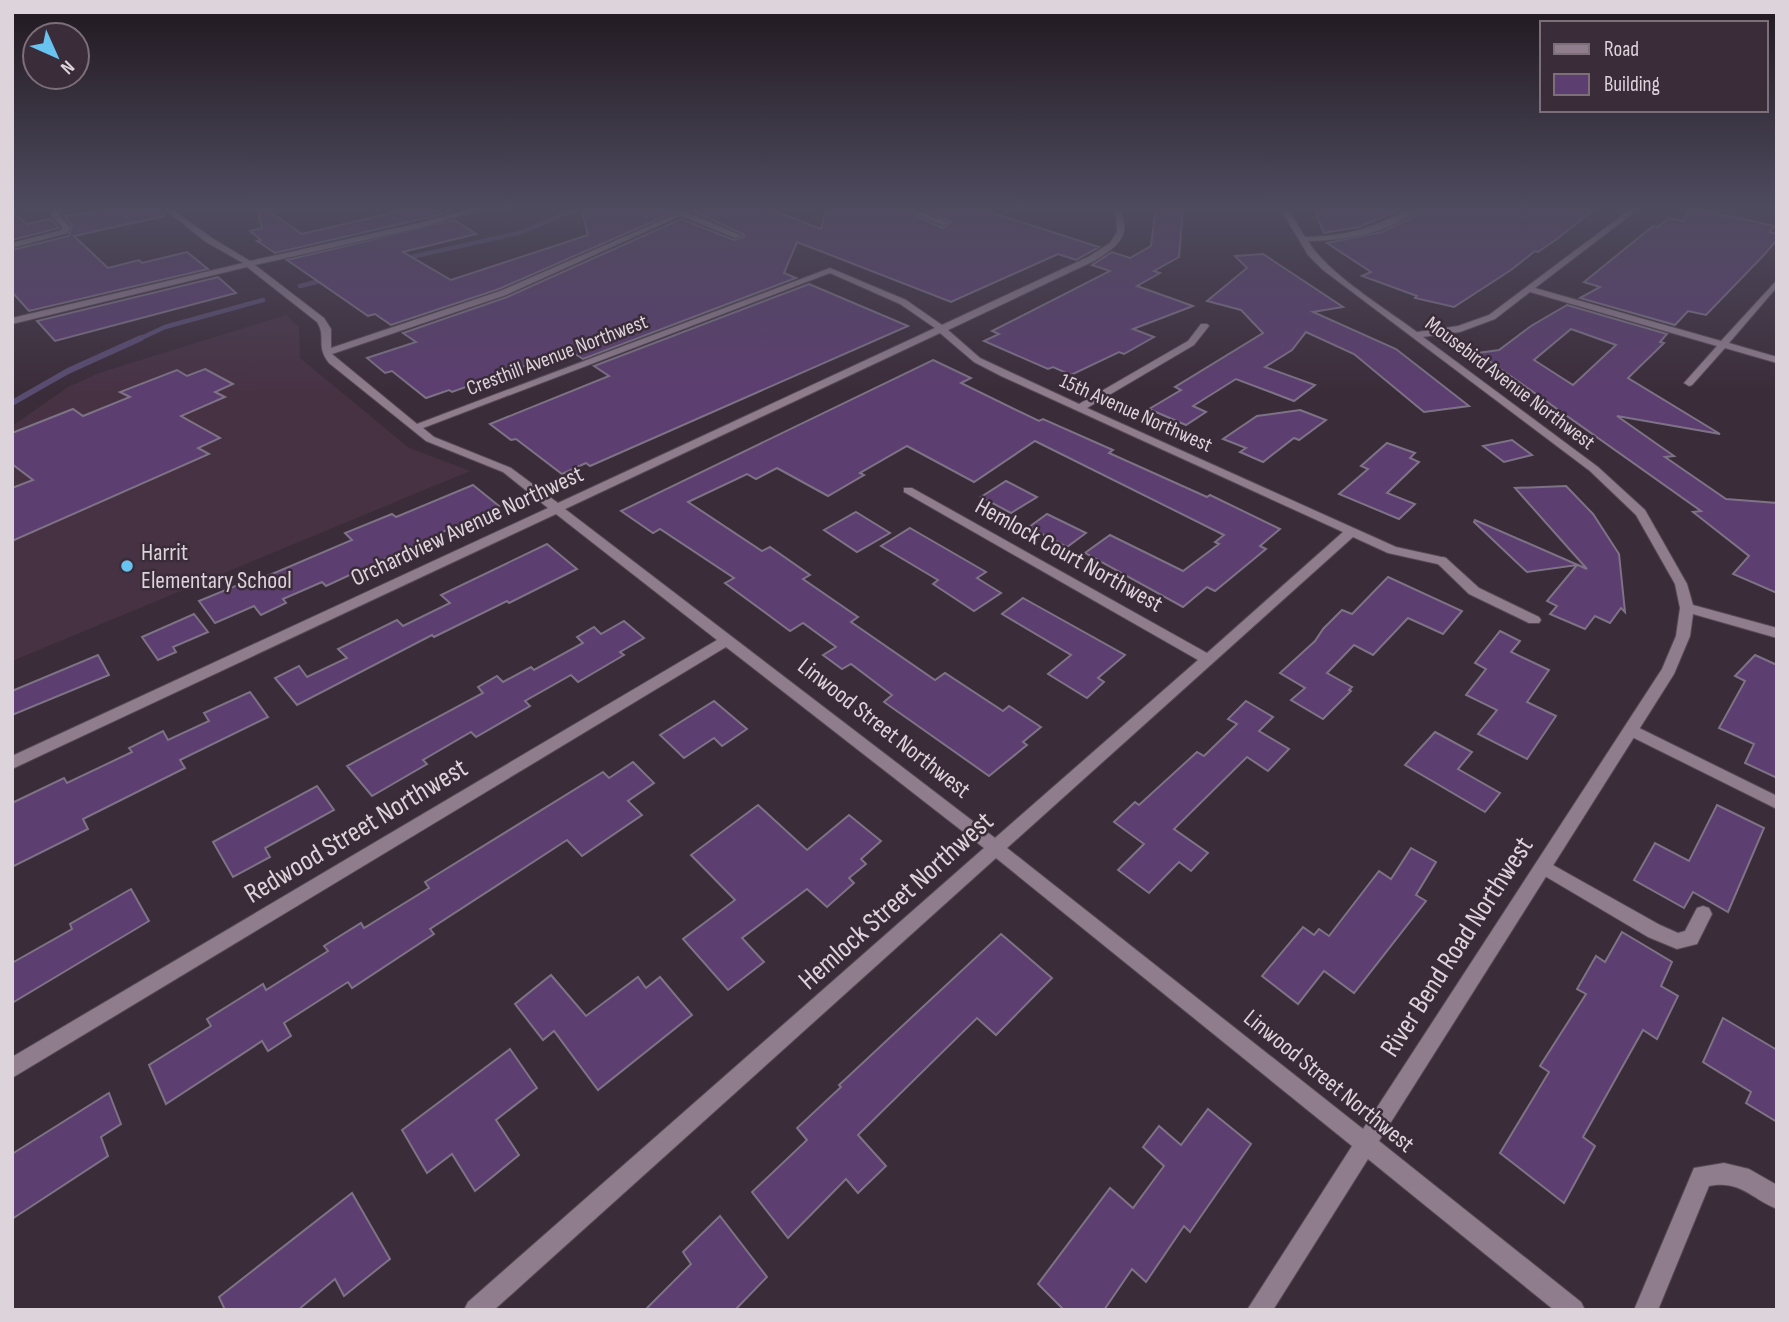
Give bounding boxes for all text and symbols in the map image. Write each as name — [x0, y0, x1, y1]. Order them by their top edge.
north arrow — [21, 21, 91, 91]
legend — [1540, 21, 1768, 112]
text: Road — [1604, 37, 1639, 62]
text: N — [55, 55, 79, 79]
text: Building — [1604, 72, 1660, 97]
street label: Cresthill Avenue Northwest — [463, 309, 651, 401]
street label: Mousebird Avenue Northwest — [1420, 311, 1600, 455]
street label: 15th Avenue Northwest — [1056, 368, 1216, 458]
street label: Orchardview Avenue Northwest — [346, 459, 588, 593]
street label: Hemlock Court Northwest — [970, 491, 1168, 619]
place label: Harrit Elementary School — [141, 538, 292, 595]
marker: Harrit Elementary School — [119, 558, 135, 574]
street label: Linwood Street Northwest — [792, 652, 976, 804]
street label: Redwood Street Northwest — [239, 751, 473, 911]
street label: Hemlock Street Northwest — [792, 805, 1000, 997]
street label: River Bend Road Northwest — [1374, 831, 1540, 1063]
street label: Linwood Street Northwest — [1238, 1003, 1420, 1159]

